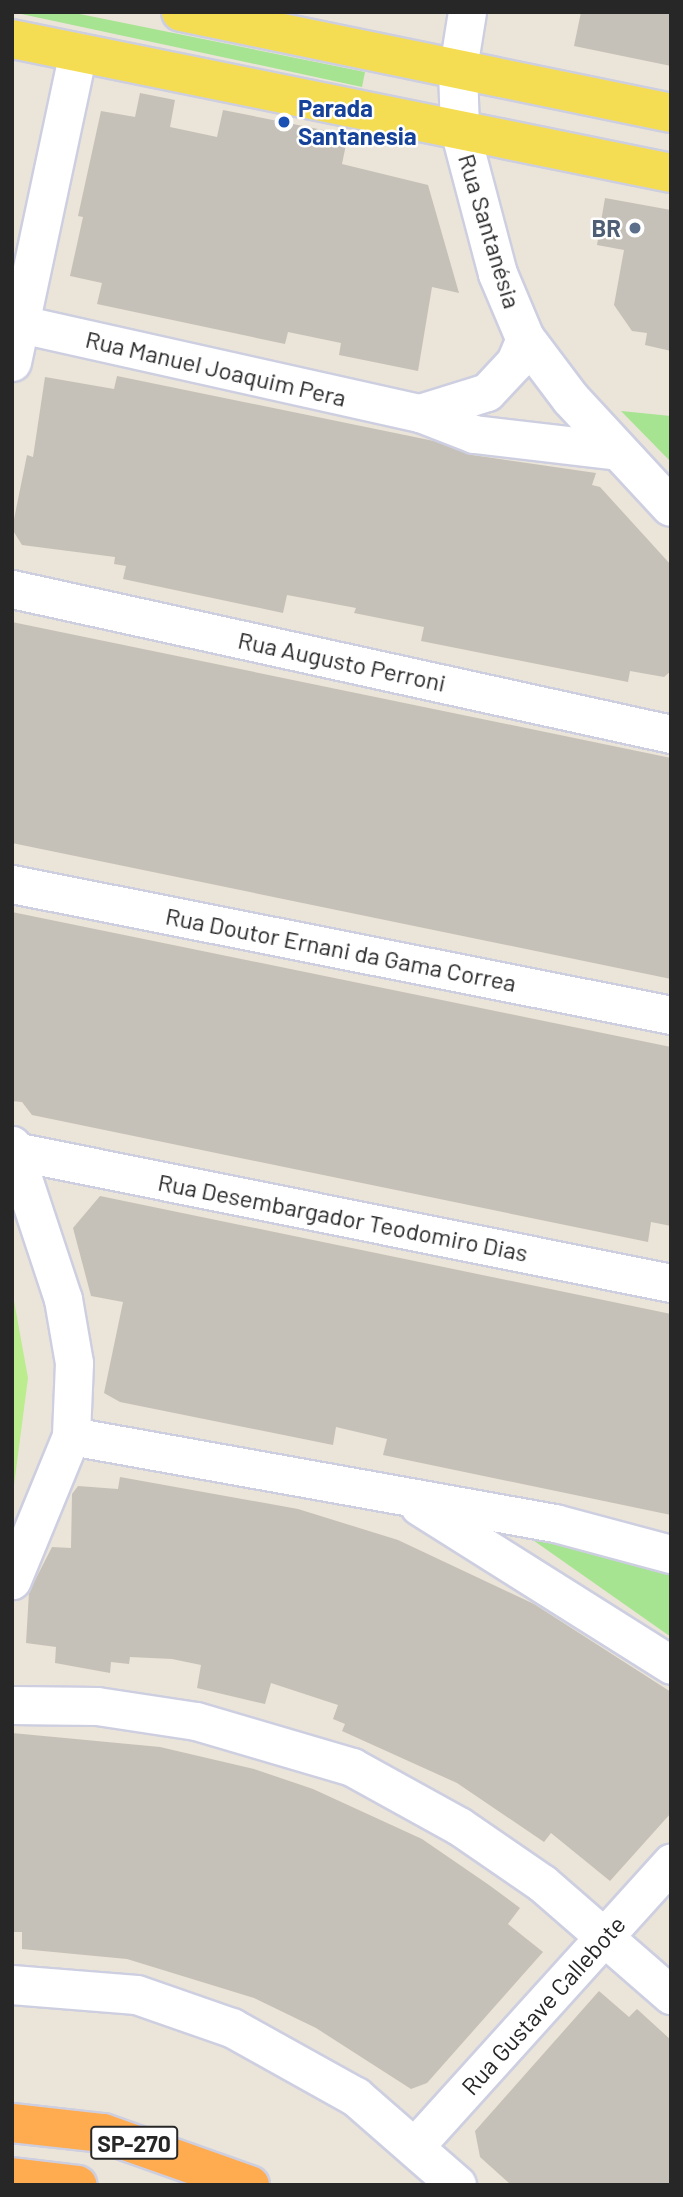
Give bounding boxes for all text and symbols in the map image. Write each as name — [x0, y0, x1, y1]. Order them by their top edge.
place label: Parada Santanesia — [298, 94, 417, 150]
marker: Parada Santanesia — [276, 114, 292, 130]
street label: Rua Santanésia — [453, 150, 527, 312]
place label: BR — [591, 214, 621, 242]
marker: BR — [627, 220, 643, 236]
street label: Rua Manuel Joaquim Pera — [83, 324, 349, 412]
street label: Rua Augusto Perroni — [236, 625, 448, 697]
street label: Rua Doutor Ernani da Gama Correa — [163, 901, 519, 997]
street label: Rua Desembargador Teodomiro Dias — [156, 1167, 530, 1267]
street label: Rua Gustave Callebote — [455, 1910, 631, 2100]
road number: SP-270 — [88, 2124, 180, 2162]

